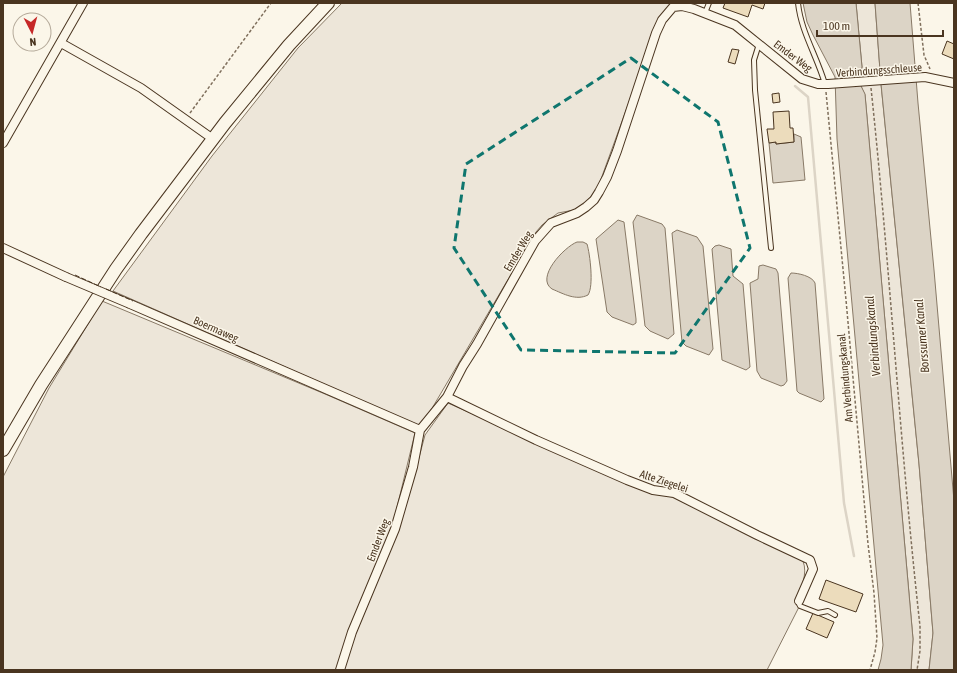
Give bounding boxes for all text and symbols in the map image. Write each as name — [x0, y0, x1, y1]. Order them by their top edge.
north arrow — [12, 12, 52, 52]
scale bar — [817, 12, 943, 38]
text: 100 m — [823, 19, 850, 33]
text: N — [29, 36, 37, 48]
street label: Emder Weg — [771, 38, 815, 74]
street label: Verbindungsschleuse — [836, 61, 922, 79]
street label: Emder Weg — [501, 228, 535, 273]
water label: Verbindungskanal — [862, 295, 884, 377]
water label: Borssumer Kanal — [912, 298, 932, 374]
street label: Boermaweg — [192, 314, 241, 344]
street label: Am Verbindungskanal — [835, 333, 855, 423]
street label: Alte Ziegelei — [638, 468, 690, 494]
street label: Emder Weg — [364, 517, 392, 563]

